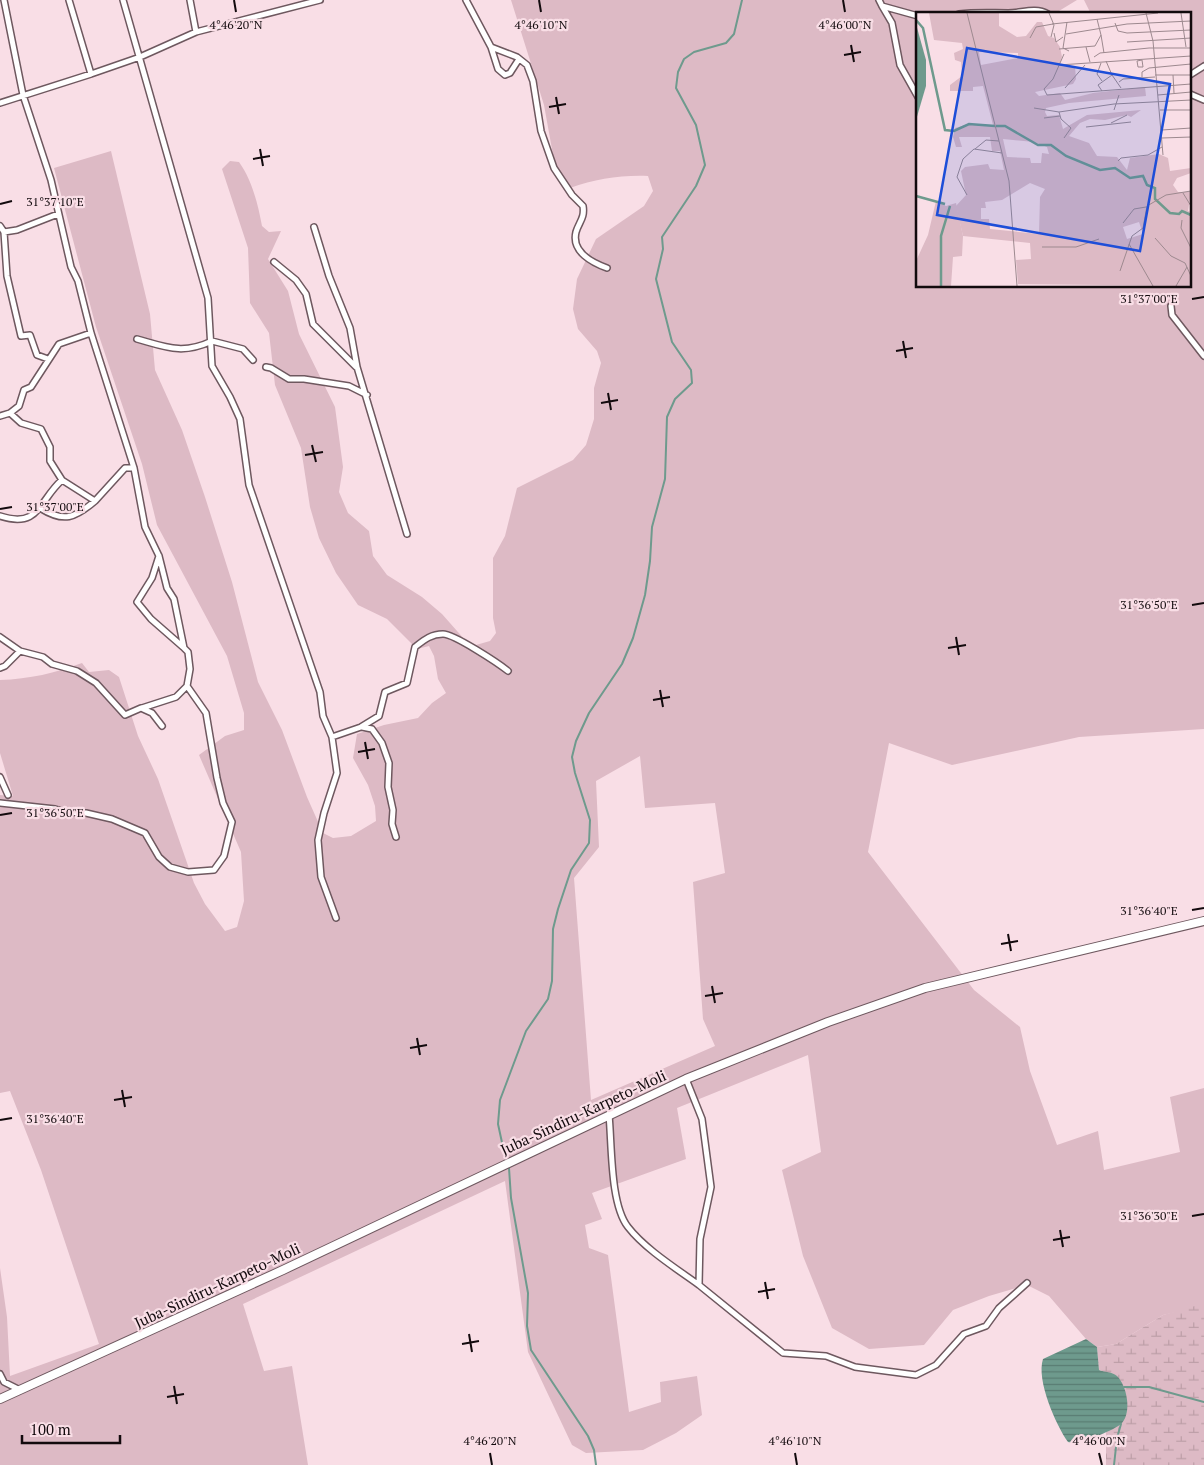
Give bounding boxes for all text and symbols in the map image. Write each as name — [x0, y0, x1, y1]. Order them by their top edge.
inset map — [916, 12, 1192, 288]
text: 4°46'20"N — [209, 17, 263, 32]
text: 4°46'10"N — [514, 17, 568, 32]
text: 4°46'00"N — [818, 17, 872, 32]
text: 31°37'10"E — [26, 194, 84, 209]
text: 31°37'00"E — [1120, 291, 1178, 306]
text: 31°37'00"E — [26, 499, 84, 514]
text: 31°36'50"E — [1120, 597, 1178, 612]
text: 31°36'50"E — [26, 805, 84, 820]
text: 31°36'40"E — [1120, 903, 1178, 918]
street label: Juba-Sindiru-Karpeto-Moli — [497, 1065, 669, 1159]
text: 31°36'40"E — [26, 1111, 84, 1126]
text: 31°36'30"E — [1120, 1208, 1178, 1223]
street label: Juba-Sindiru-Karpeto-Moli — [131, 1238, 303, 1332]
scale bar — [22, 1412, 120, 1444]
text: 100 m — [30, 1419, 71, 1439]
text: 4°46'20"N — [463, 1433, 517, 1448]
text: 4°46'10"N — [768, 1433, 822, 1448]
text: 4°46'00"N — [1072, 1433, 1126, 1448]

